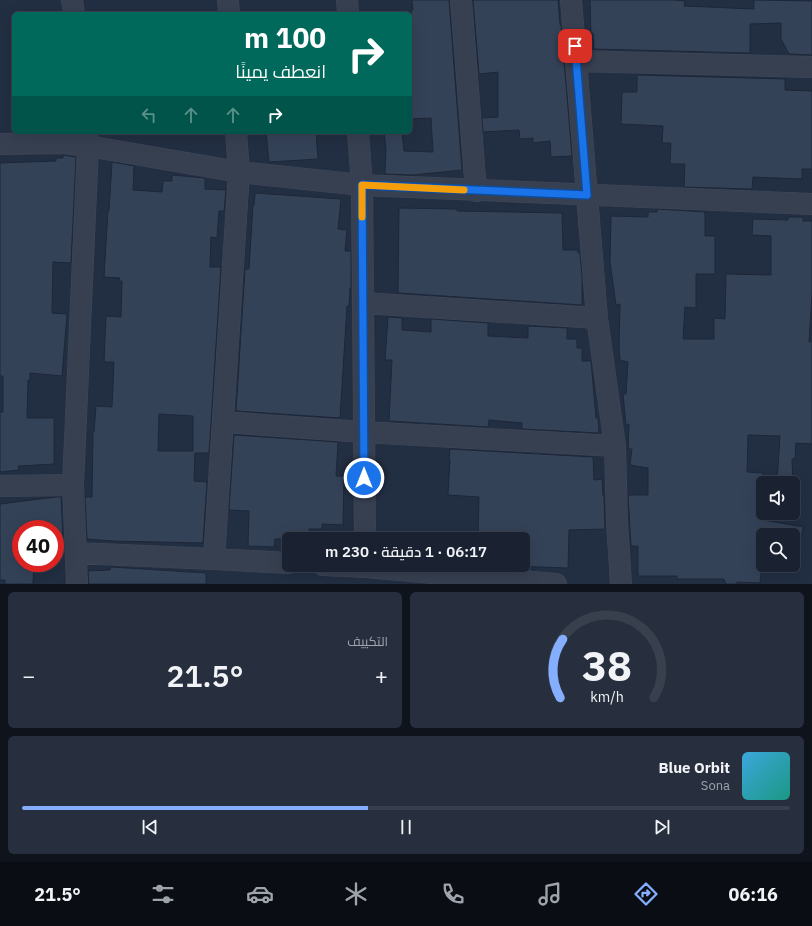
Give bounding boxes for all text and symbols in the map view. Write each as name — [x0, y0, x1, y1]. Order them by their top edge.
text: 100 m — [244, 19, 326, 56]
icon: right — [340, 28, 392, 80]
pin — [558, 29, 592, 63]
icon: arrive — [564, 35, 586, 57]
text: انعطف يمينًا — [235, 60, 326, 83]
icon: left — [138, 104, 160, 126]
icon: ahead — [180, 104, 202, 126]
icon: ahead — [222, 104, 244, 126]
icon: right — [264, 104, 286, 126]
position arrow — [343, 457, 385, 499]
map controls — [756, 476, 800, 572]
button: sound — [756, 476, 800, 520]
speed limit sign: 40 — [12, 520, 64, 572]
button: search — [756, 528, 800, 572]
text: 06:17 · 1 دقيقة · 230 m — [325, 542, 487, 561]
text: التكييف — [347, 633, 388, 650]
text: 38 — [582, 638, 632, 692]
text: 21.5° — [166, 656, 244, 695]
text: − — [22, 661, 35, 690]
text: + — [375, 661, 388, 690]
text: km/h — [590, 687, 624, 706]
text: Blue Orbit — [659, 758, 730, 777]
text: Sona — [701, 777, 730, 794]
icon: previous — [139, 816, 161, 838]
icon: pause — [395, 816, 417, 838]
icon: next — [651, 816, 673, 838]
icon: filters — [149, 880, 177, 908]
icon: car — [246, 880, 274, 908]
icon: climate — [342, 880, 370, 908]
icon: phone — [439, 880, 467, 908]
icon: music — [536, 880, 564, 908]
icon: directions — [632, 880, 660, 908]
text: 21.5° — [34, 883, 81, 906]
text: 06:16 — [729, 883, 778, 906]

